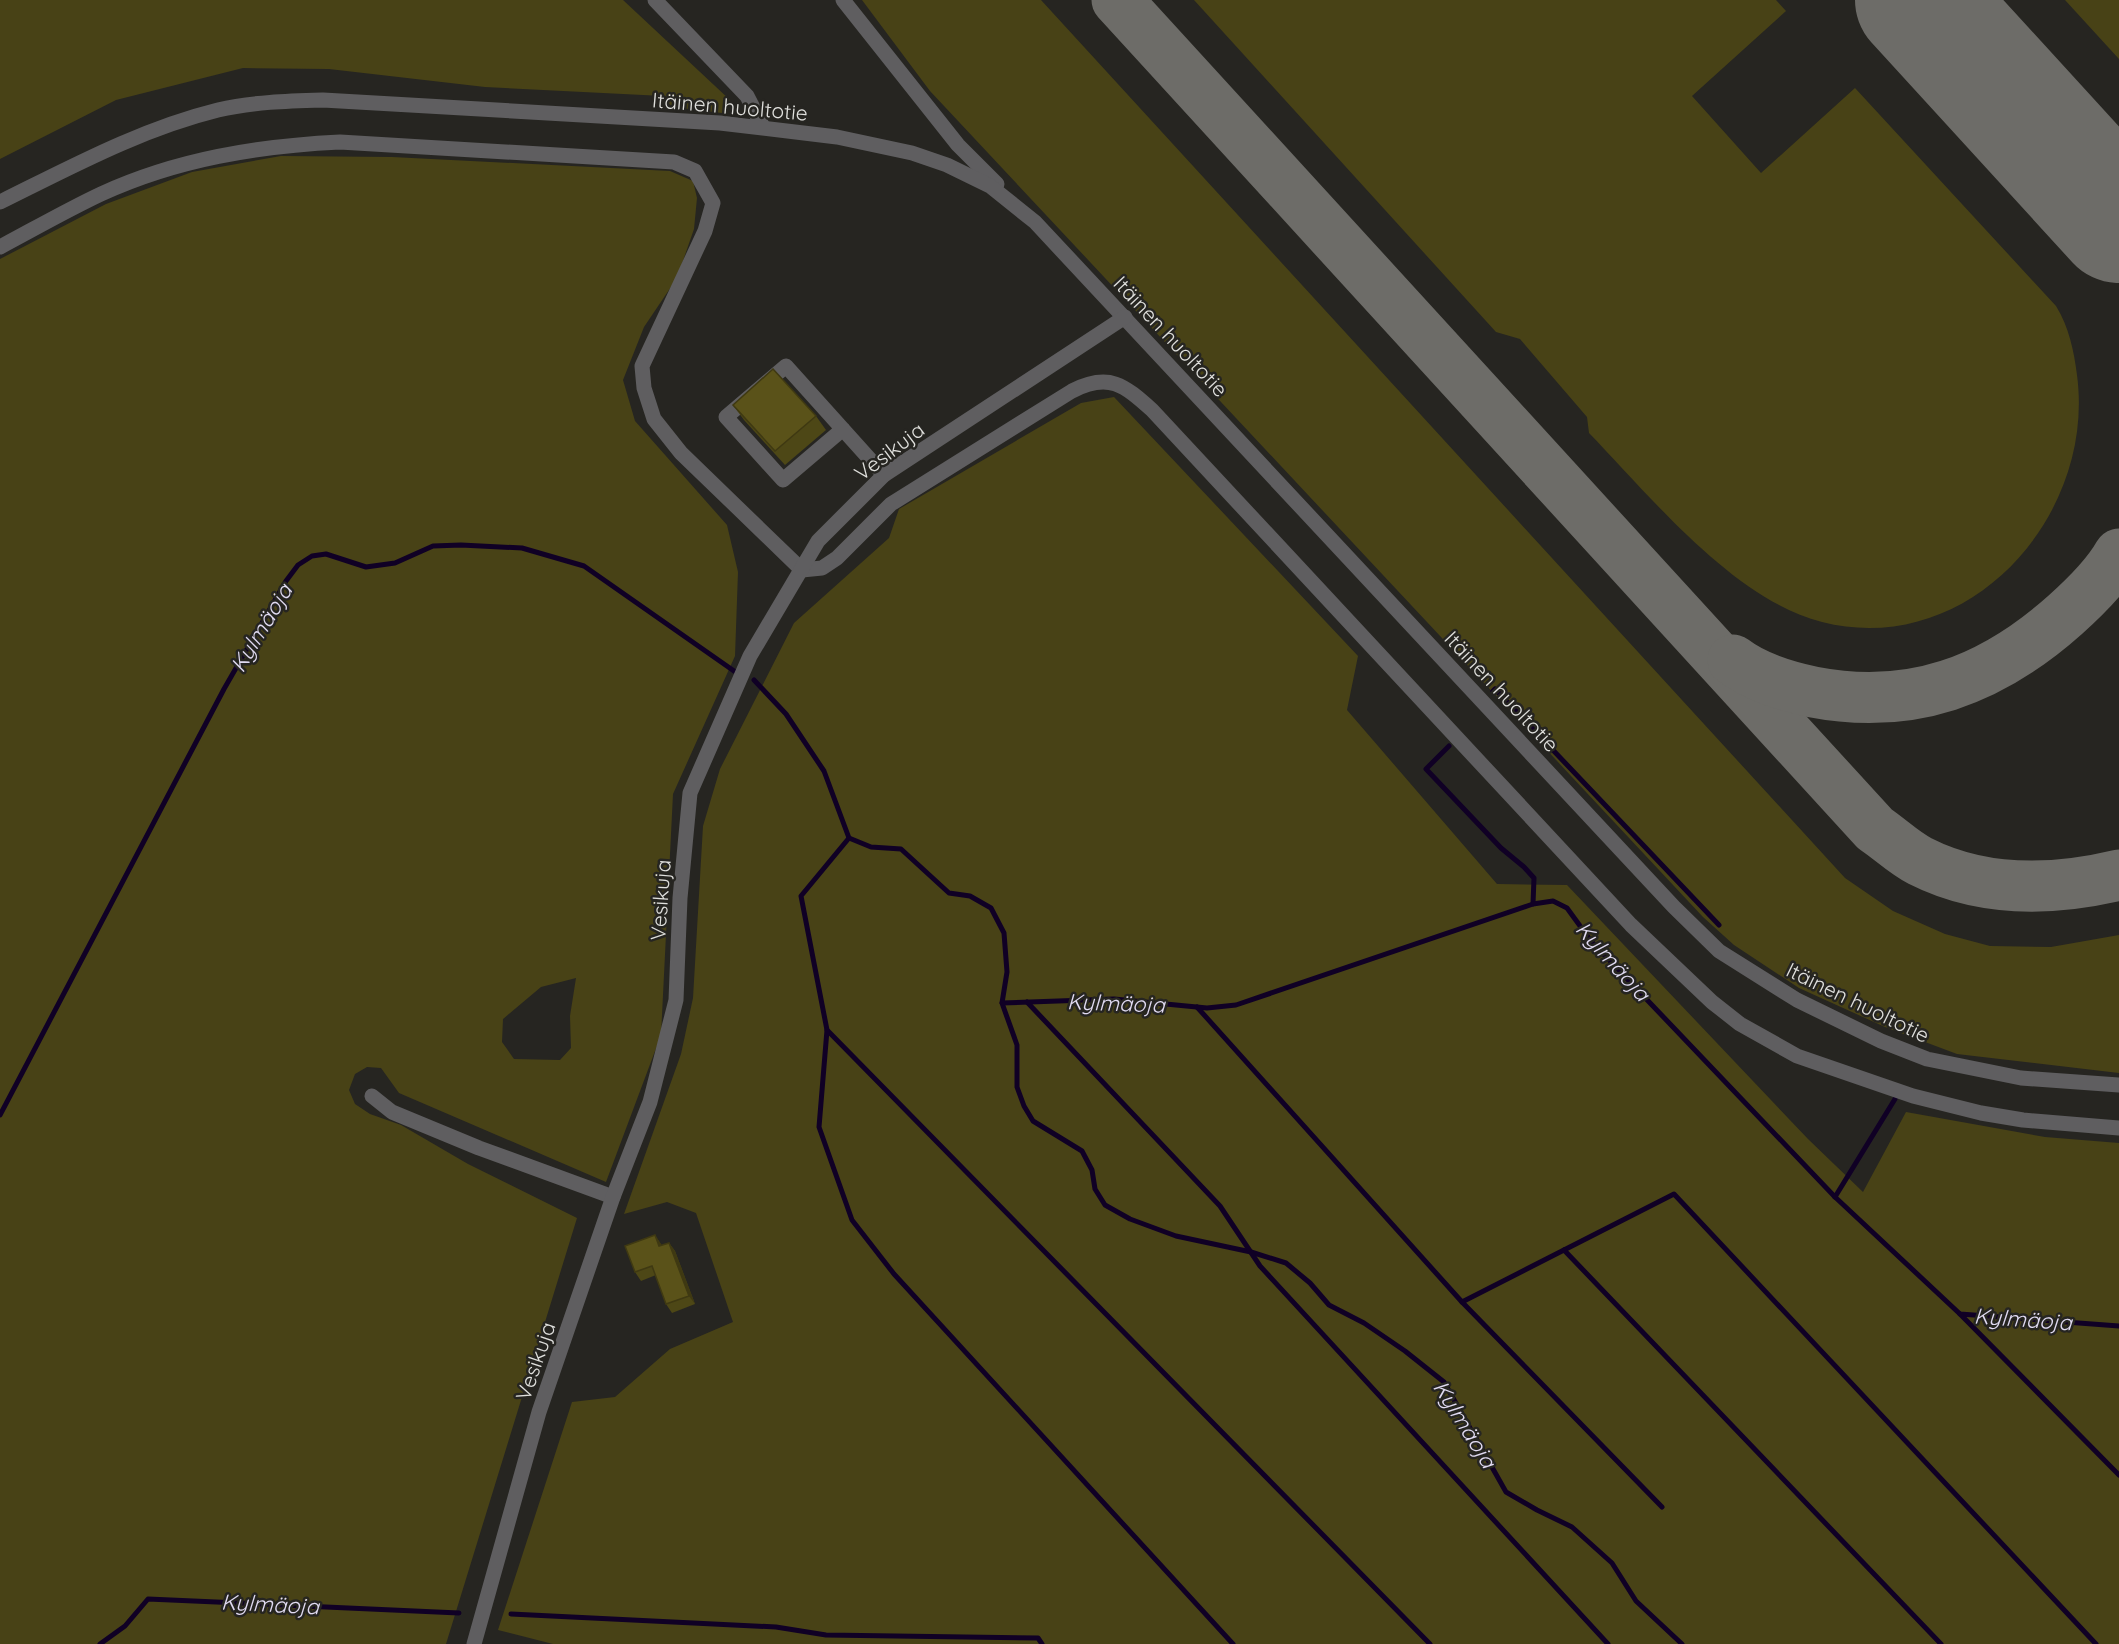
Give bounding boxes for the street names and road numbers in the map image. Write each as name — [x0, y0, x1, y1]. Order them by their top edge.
street label: Itäinen huoltotie — [651, 86, 809, 126]
street label: Itäinen huoltotie — [1108, 270, 1234, 402]
street label: Vesikuja — [849, 416, 929, 486]
street label: Itäinen huoltotie — [1439, 625, 1565, 757]
street label: Vesikuja — [644, 859, 676, 941]
street label: Itäinen huoltotie — [1782, 956, 1934, 1048]
street label: Vesikuja — [509, 1318, 561, 1404]

